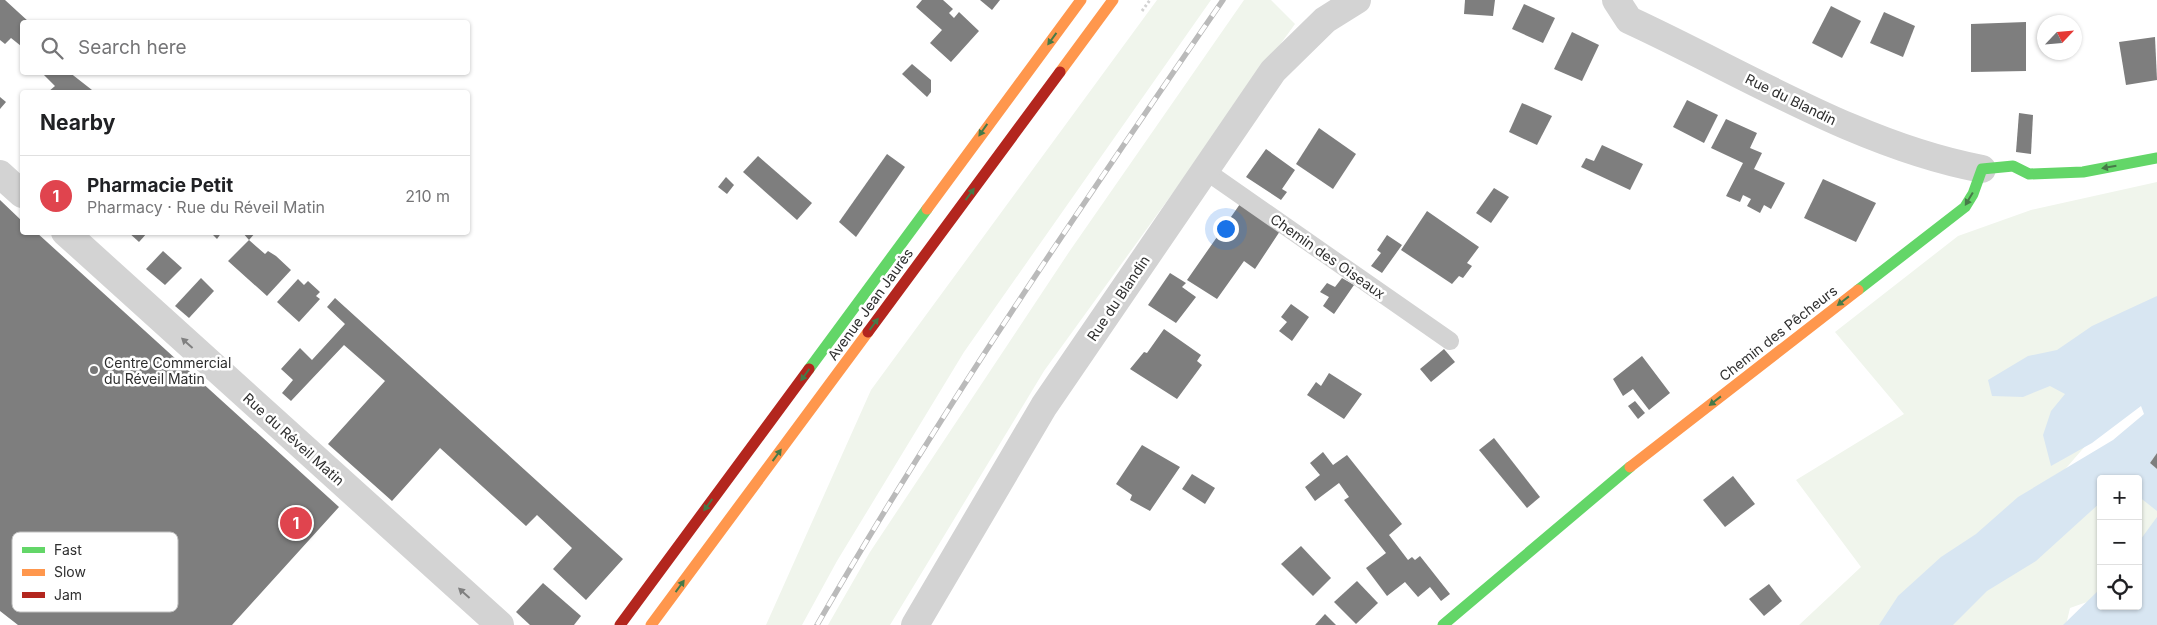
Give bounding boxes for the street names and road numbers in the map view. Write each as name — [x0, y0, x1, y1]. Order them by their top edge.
street label: Rue du Blandin — [1743, 70, 1839, 128]
street label: Chemin des Oiseaux — [1267, 210, 1389, 302]
street label: Avenue Jean Jaurès — [824, 245, 916, 363]
street label: Rue du Blandin — [1083, 252, 1153, 344]
street label: Chemin des Pêcheurs — [1716, 282, 1840, 384]
street label: Rue du Réveil Matin — [240, 389, 348, 489]

